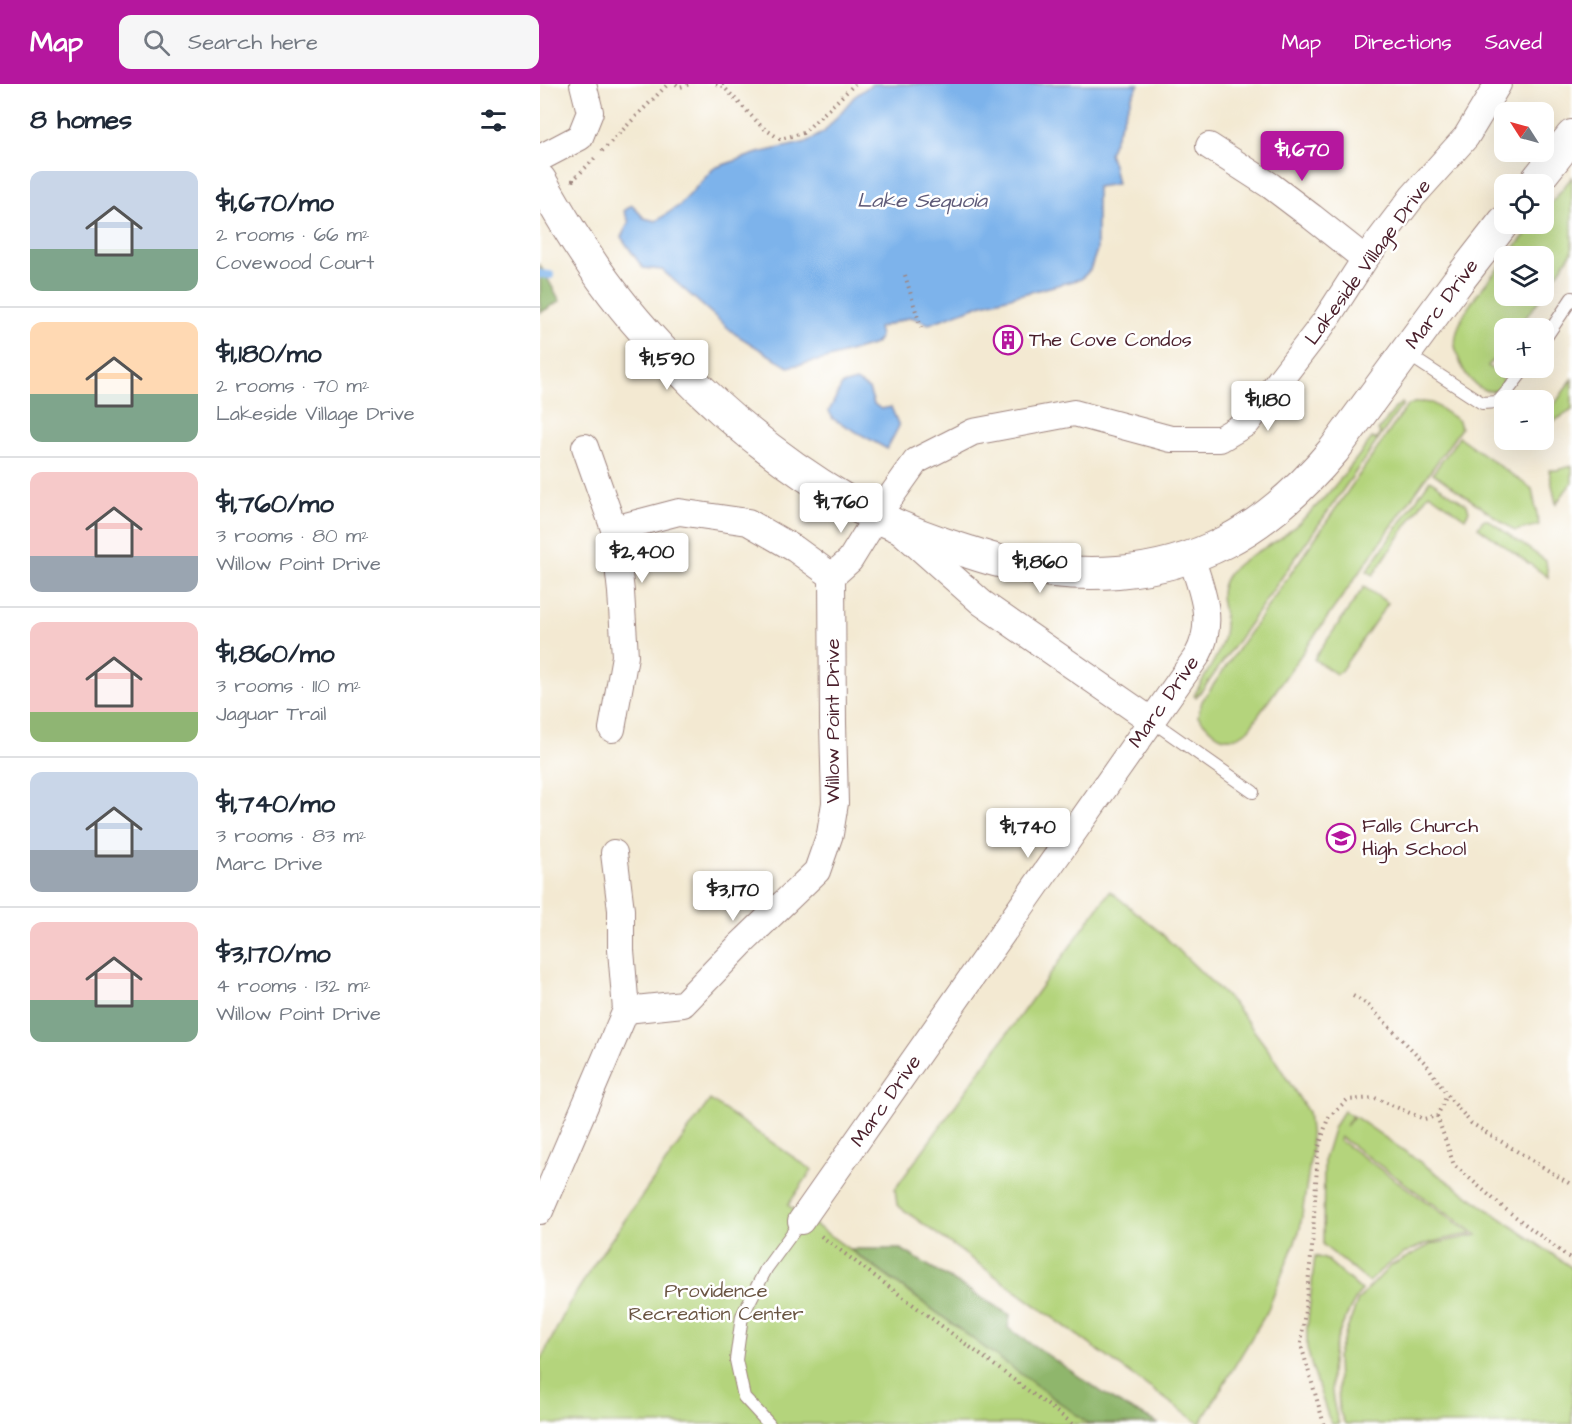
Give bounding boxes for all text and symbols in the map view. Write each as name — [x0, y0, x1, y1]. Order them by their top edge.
search box — [119, 15, 539, 69]
text: Map — [30, 23, 83, 62]
icon: search — [140, 26, 173, 59]
text: Search here — [188, 27, 318, 58]
text: Map — [1281, 28, 1321, 57]
text: Directions — [1354, 28, 1452, 57]
text: Saved — [1485, 28, 1542, 57]
text: 8 homes — [30, 102, 132, 138]
north arrow — [1494, 102, 1554, 162]
map controls — [1494, 102, 1554, 450]
icon: filters — [477, 104, 510, 137]
pin: $1,670 — [1253, 131, 1351, 182]
text: $1,670 — [1275, 136, 1329, 164]
street label: Lakeside Village Drive — [1298, 173, 1439, 351]
button: locate — [1494, 174, 1554, 234]
text: $1,670/mo — [216, 185, 334, 221]
water label: Lake Sequoia — [857, 186, 988, 215]
icon: home — [78, 195, 150, 267]
text: 2 rooms · 66 m² — [216, 221, 370, 249]
button: layers — [1494, 246, 1554, 306]
text: Covewood Court — [216, 249, 374, 277]
street label: Marc Drive — [1399, 253, 1485, 355]
button: + — [1494, 318, 1554, 378]
building icon: The Cove Condos — [992, 324, 1024, 356]
place label: The Cove Condos — [1029, 326, 1192, 354]
text: $1,180/mo — [216, 336, 322, 372]
pin: $1,590 — [618, 340, 716, 391]
text: $1,590 — [639, 345, 695, 373]
icon: home — [78, 346, 150, 418]
text: 2 rooms · 70 m² — [216, 372, 369, 400]
pin: $1,180 — [1219, 381, 1317, 432]
text: $1,180 — [1245, 386, 1291, 414]
button: − — [1494, 390, 1554, 450]
text: Lakeside Village Drive — [216, 400, 415, 428]
pin: $1,760 — [792, 483, 890, 534]
text: $1,760/mo — [216, 486, 334, 522]
text: $1,760 — [814, 488, 868, 516]
icon: home — [78, 496, 150, 568]
text: 3 rooms · 80 m² — [216, 522, 369, 550]
pin: $2,400 — [593, 533, 691, 584]
text: $2,400 — [610, 538, 674, 566]
pin: $1,860 — [991, 543, 1089, 594]
text: $1,860 — [1012, 548, 1068, 576]
text: Willow Point Drive — [216, 550, 381, 578]
text: $1,860/mo — [216, 636, 335, 672]
street label: Willow Point Drive — [819, 638, 847, 803]
icon: home — [78, 646, 150, 718]
street label: Marc Drive — [1122, 650, 1206, 754]
text: 3 rooms · 110 m² — [216, 672, 361, 700]
text: Jaguar Trail — [216, 700, 326, 728]
text: $1,740/mo — [216, 786, 335, 822]
icon: home — [78, 796, 150, 868]
pin: $1,740 — [979, 808, 1077, 859]
place label: Falls Church High School — [1362, 812, 1478, 864]
text: $1,740 — [1000, 813, 1056, 841]
text: 3 rooms · 83 m² — [216, 822, 366, 850]
school or university icon: Falls Church High School — [1325, 822, 1357, 854]
text: Marc Drive — [216, 850, 323, 878]
pin: $3,170 — [684, 871, 782, 922]
text: $3,170 — [707, 876, 759, 904]
text: $3,170/mo — [216, 936, 331, 972]
icon: home — [78, 946, 150, 1018]
text: 4 rooms · 132 m² — [216, 972, 371, 1000]
text: Willow Point Drive — [216, 1000, 381, 1028]
street label: Marc Drive — [844, 1049, 928, 1153]
park label: Providence Recreation Center — [628, 1277, 804, 1328]

